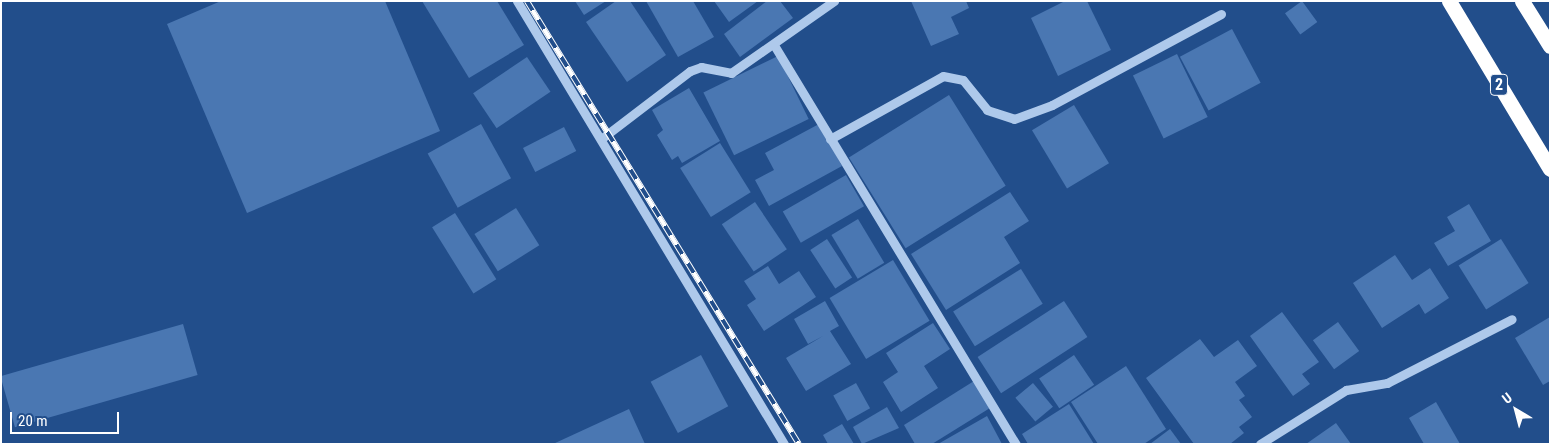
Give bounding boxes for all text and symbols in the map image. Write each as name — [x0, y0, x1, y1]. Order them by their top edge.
road number: 2 — [1489, 72, 1509, 98]
north arrow — [1491, 385, 1541, 435]
text: U — [1499, 389, 1515, 407]
scale bar — [12, 402, 121, 434]
text: 20 m — [18, 412, 48, 430]

